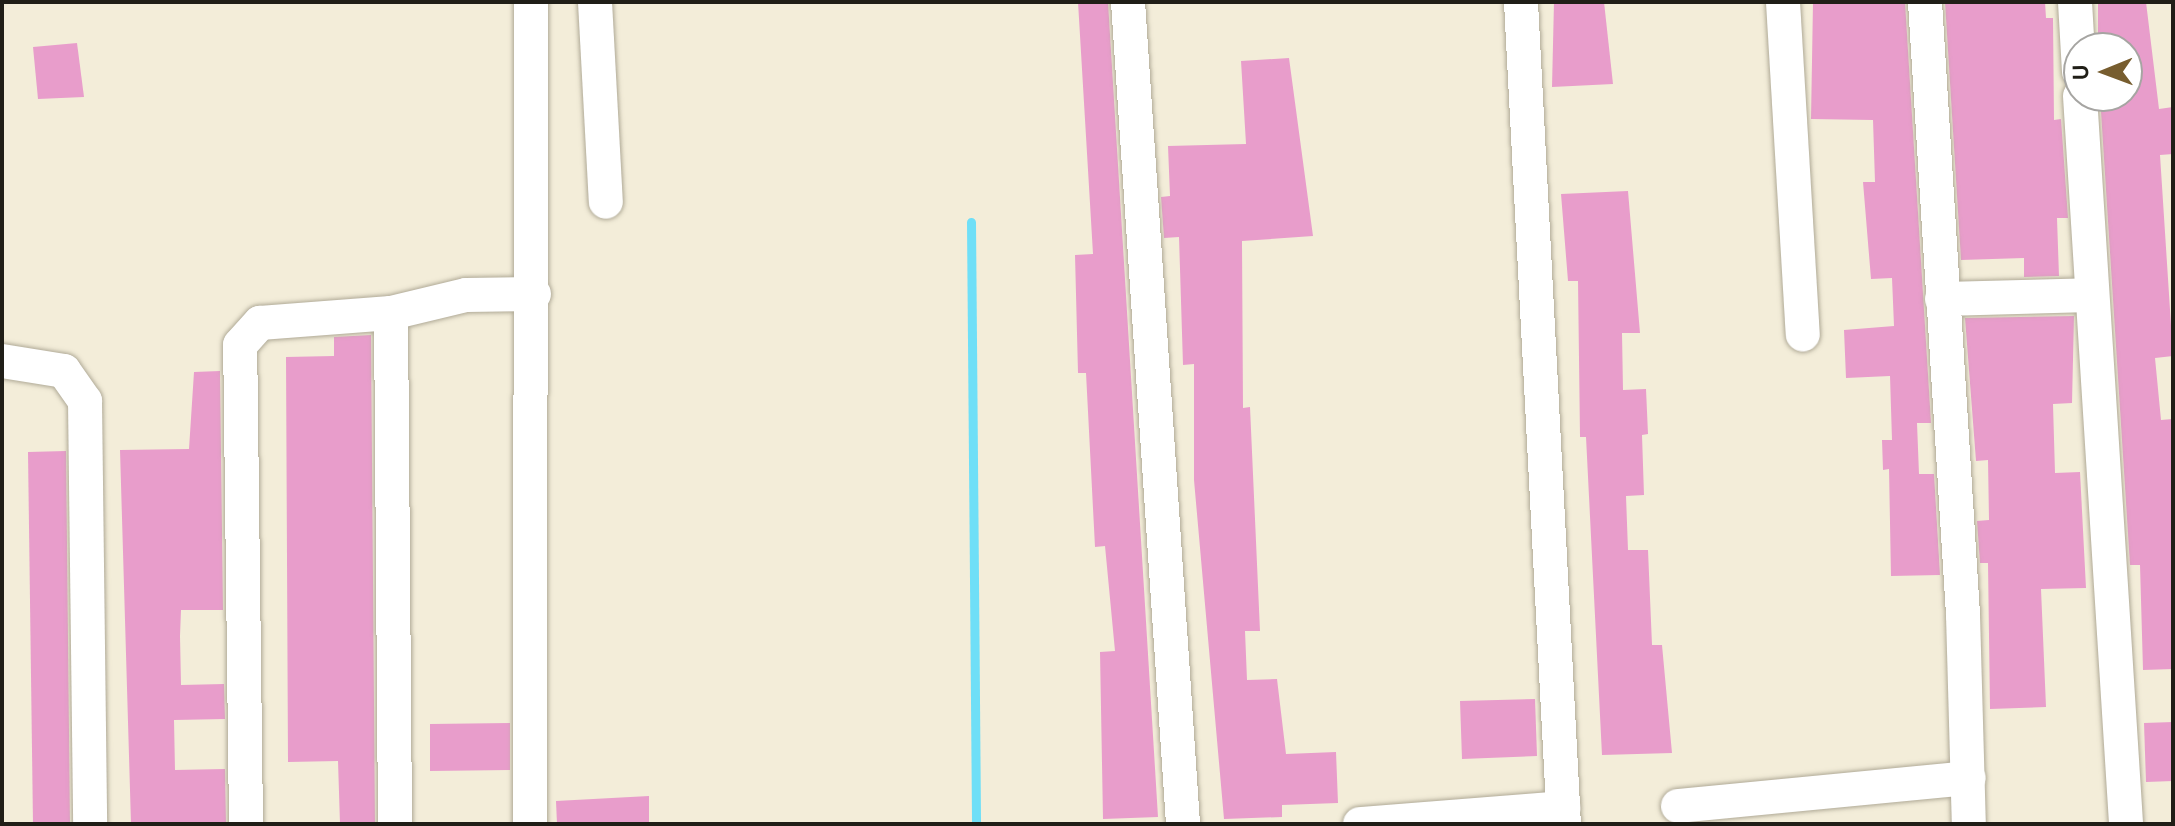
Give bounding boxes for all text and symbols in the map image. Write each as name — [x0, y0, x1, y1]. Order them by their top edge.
north arrow — [2063, 32, 2143, 112]
text: U — [2067, 64, 2094, 80]

